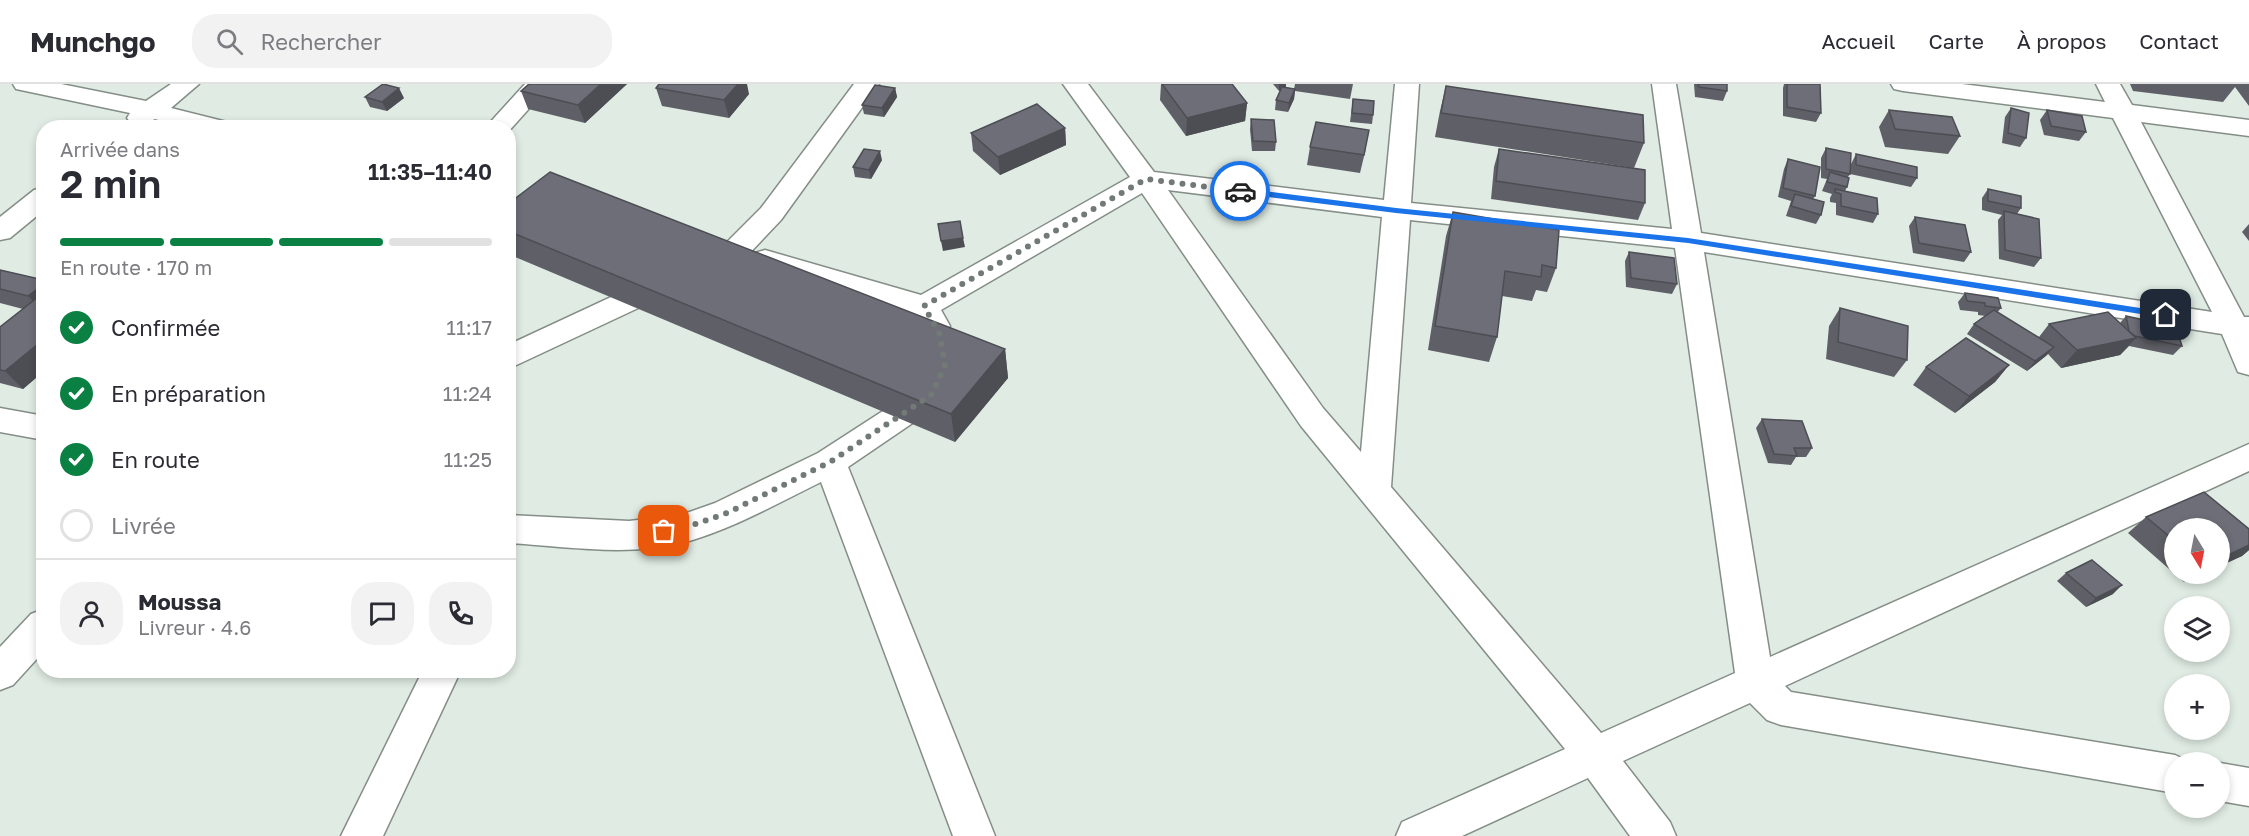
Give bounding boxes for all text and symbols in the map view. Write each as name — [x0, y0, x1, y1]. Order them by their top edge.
search box — [192, 14, 612, 68]
text: Munchgo — [30, 25, 156, 58]
icon: search — [213, 25, 246, 58]
text: Rechercher — [261, 28, 382, 55]
text: Accueil — [1822, 28, 1895, 54]
text: Carte — [1928, 28, 1984, 54]
text: À propos — [2017, 28, 2106, 54]
text: Contact — [2139, 28, 2219, 54]
text: Arrivée dans — [60, 137, 180, 161]
text: 11:35–11:40 — [368, 158, 492, 185]
text: 2 min — [60, 160, 161, 207]
courier — [1210, 161, 1270, 221]
icon: car — [1224, 175, 1257, 208]
text: En route · 170 m — [60, 255, 212, 279]
pin — [2140, 289, 2191, 340]
icon: home — [2149, 298, 2182, 331]
icon: check — [60, 311, 93, 344]
text: Confirmée — [111, 314, 220, 341]
text: 11:17 — [446, 315, 492, 339]
icon: check — [60, 377, 93, 410]
text: En préparation — [111, 380, 266, 407]
text: 11:24 — [443, 381, 492, 405]
icon: check — [60, 443, 93, 476]
text: En route — [111, 446, 200, 473]
text: 11:25 — [443, 447, 492, 471]
pin — [638, 505, 689, 556]
text: Livrée — [111, 512, 176, 539]
icon: bag — [647, 514, 680, 547]
north arrow — [2164, 518, 2230, 584]
map controls — [2164, 518, 2230, 818]
button: person — [60, 582, 123, 645]
button: chat — [351, 582, 414, 645]
button: phone — [429, 582, 492, 645]
text: Moussa — [138, 588, 221, 615]
button: layers — [2164, 596, 2230, 662]
text: Livreur · 4.6 — [138, 615, 251, 639]
button: + — [2164, 674, 2230, 740]
button: − — [2164, 752, 2230, 818]

